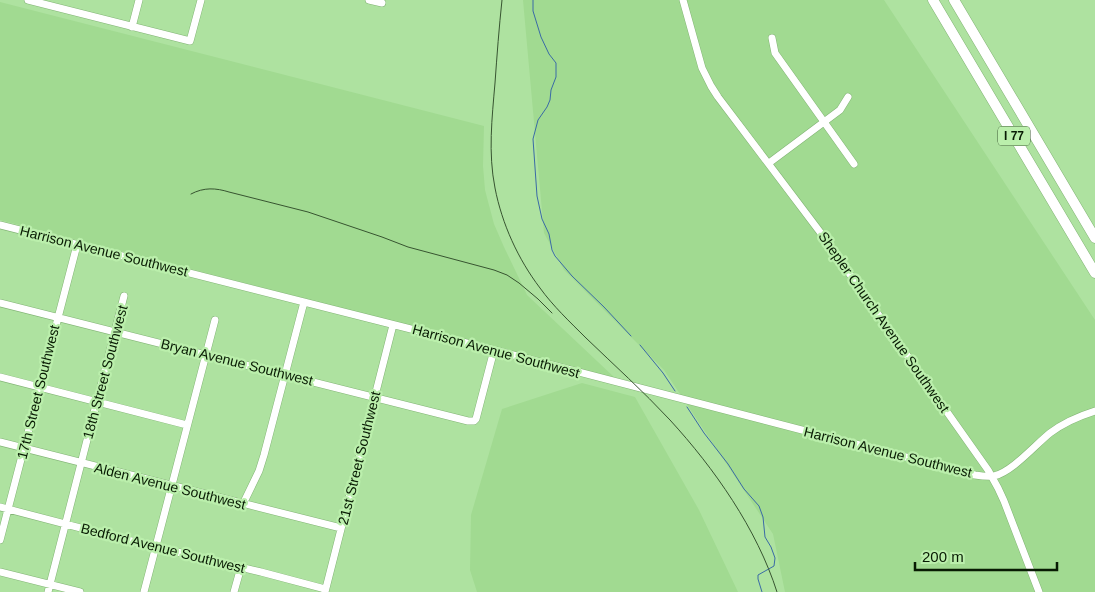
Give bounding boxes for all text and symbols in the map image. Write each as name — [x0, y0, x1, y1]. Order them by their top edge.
road number: I 77 — [998, 126, 1030, 146]
street label: Harrison Avenue Southwest — [18, 222, 190, 280]
street label: Shepler Church Avenue Southwest — [815, 229, 953, 416]
street label: 18th Street Southwest — [79, 303, 131, 441]
street label: Harrison Avenue Southwest — [411, 321, 581, 381]
street label: 17th Street Southwest — [14, 323, 62, 461]
street label: Bryan Avenue Southwest — [159, 335, 315, 389]
street label: 21st Street Southwest — [335, 390, 383, 526]
street label: Harrison Avenue Southwest — [802, 423, 974, 481]
street label: Alden Avenue Southwest — [93, 459, 247, 513]
street label: Bedford Avenue Southwest — [79, 520, 247, 576]
scale bar — [915, 540, 1058, 572]
text: 200 m — [922, 548, 964, 565]

